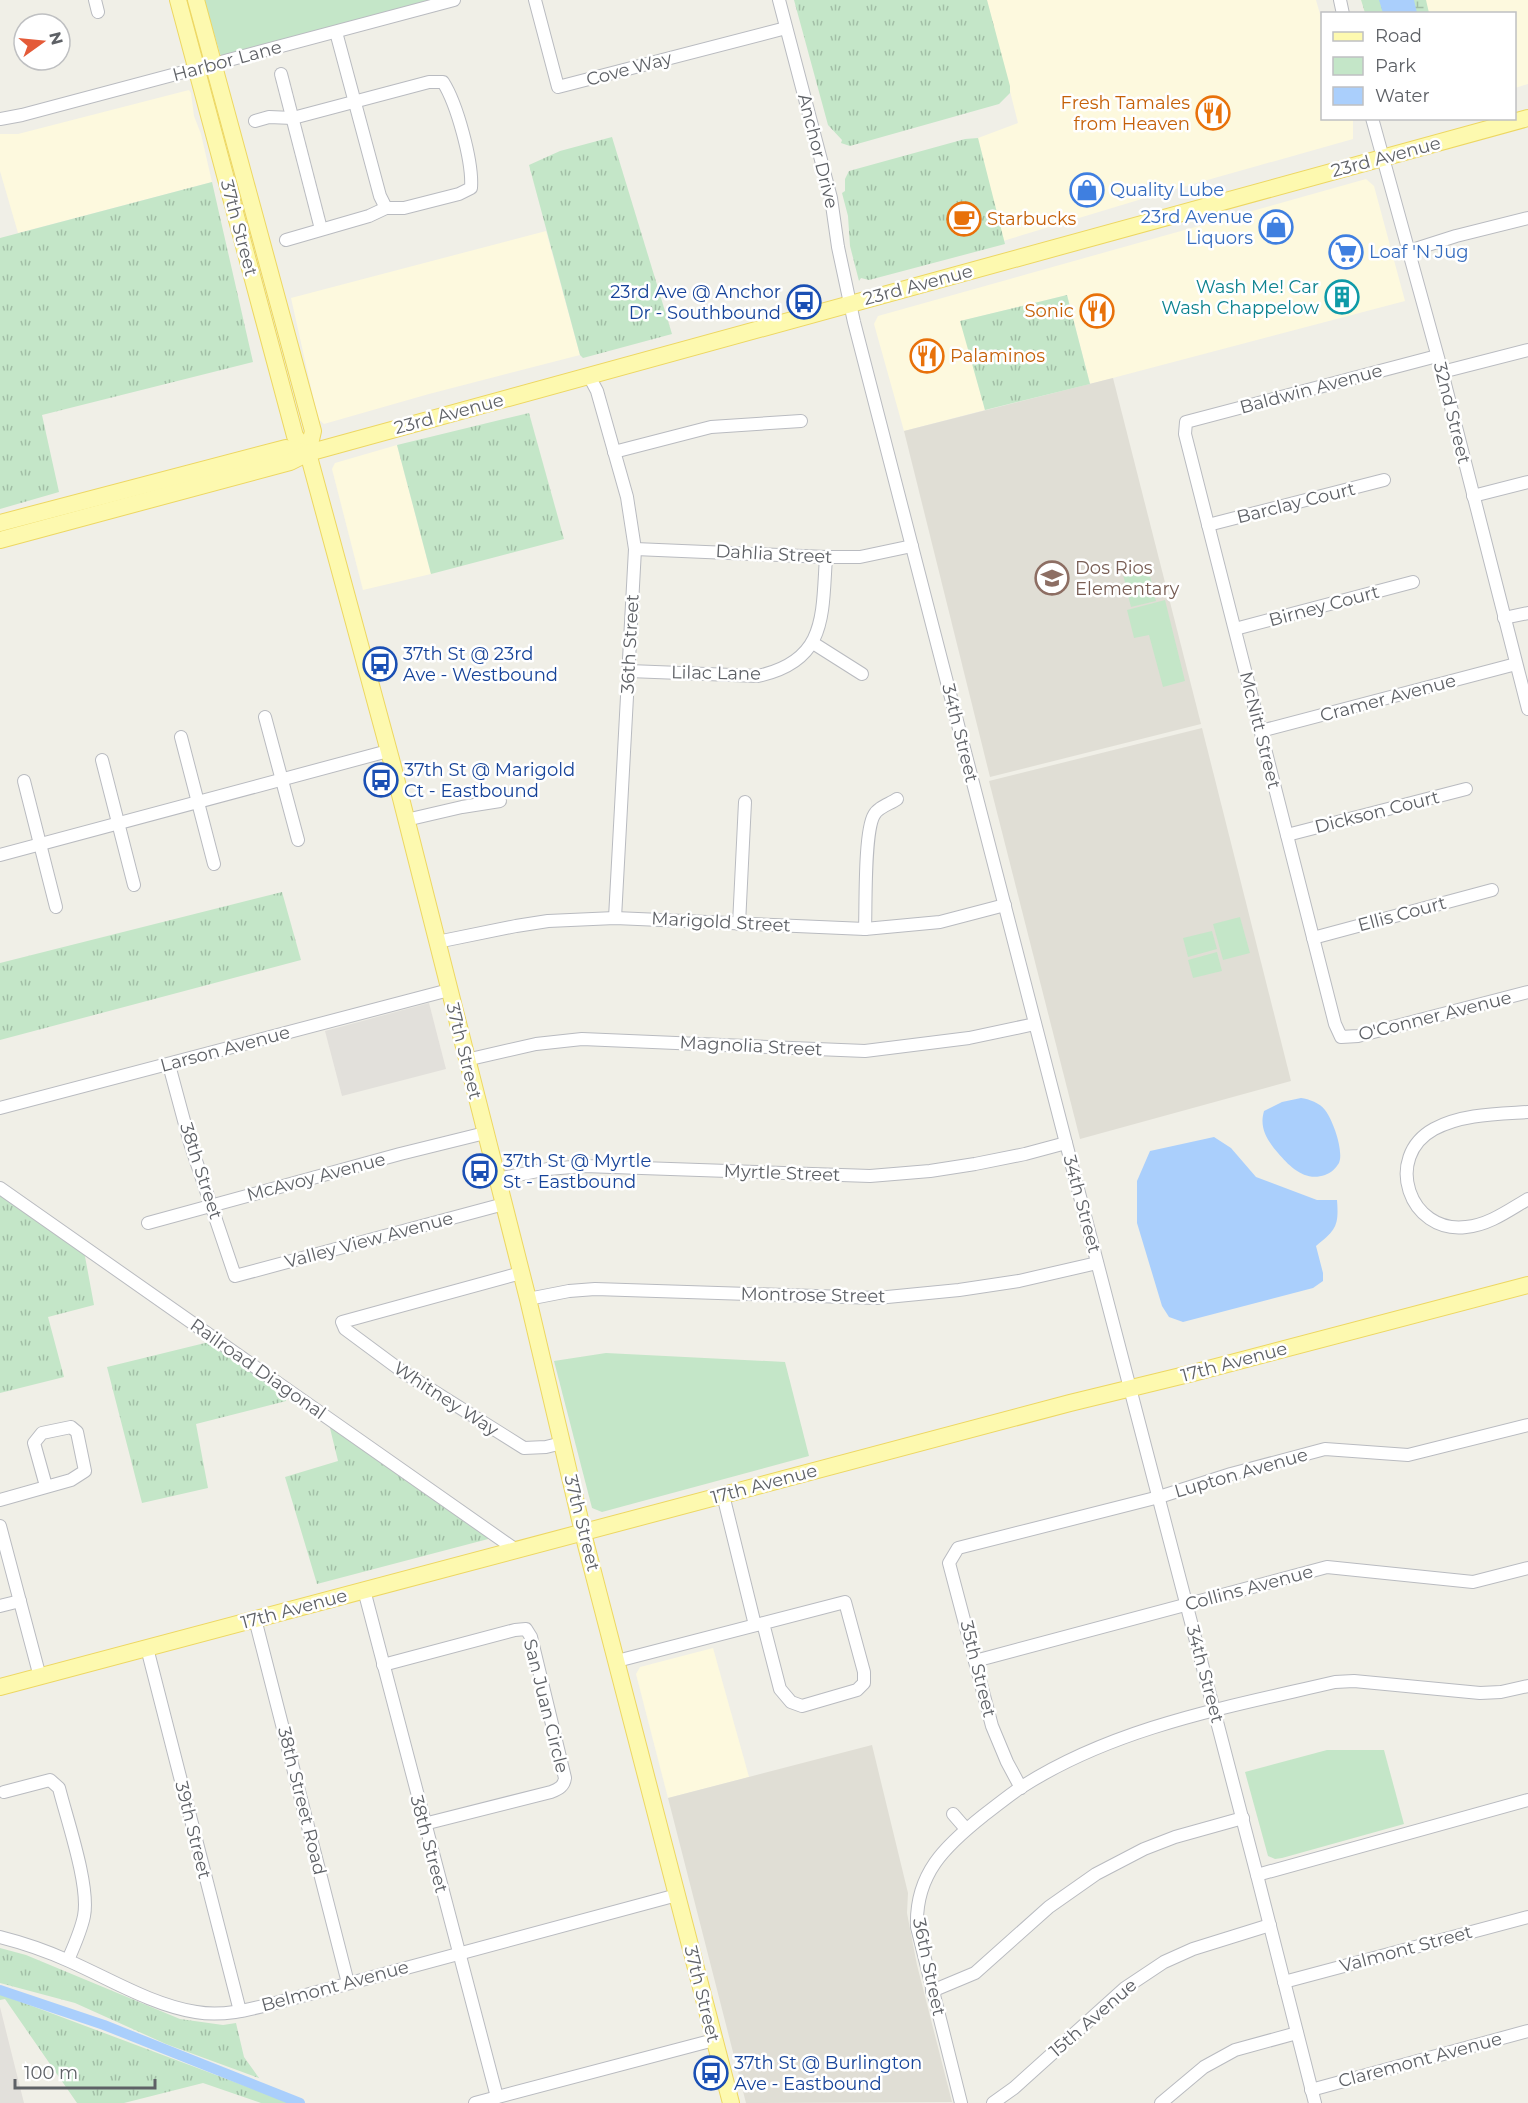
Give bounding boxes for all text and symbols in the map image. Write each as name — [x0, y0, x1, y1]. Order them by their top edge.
north arrow — [12, 12, 72, 72]
legend — [1321, 12, 1516, 120]
text: Road — [1375, 25, 1422, 47]
text: N — [45, 30, 67, 47]
street label: Harbor Lane — [170, 36, 284, 86]
street label: Cove Way — [584, 47, 674, 91]
text: Park — [1375, 55, 1416, 77]
text: Water — [1375, 85, 1430, 107]
street label: Anchor Drive — [793, 91, 843, 211]
place label: Fresh Tamales from Heaven — [1061, 92, 1190, 135]
restaurant icon: Fresh Tamales from Heaven — [1195, 95, 1231, 131]
street label: 23rd Avenue — [1329, 132, 1443, 182]
shop icon: Quality Lube — [1069, 172, 1105, 208]
street label: 37th Street — [216, 177, 262, 279]
place label: Quality Lube — [1110, 179, 1224, 201]
cafe icon: Starbucks — [946, 201, 982, 237]
place label: 23rd Avenue Liquors — [1141, 206, 1253, 249]
place label: Starbucks — [987, 208, 1076, 230]
shop icon: 23rd Avenue Liquors — [1258, 209, 1294, 245]
supermarket icon: Loaf 'N Jug — [1328, 234, 1364, 270]
place label: Loaf 'N Jug — [1369, 241, 1469, 263]
street label: 23rd Avenue — [861, 260, 975, 310]
place label: Wash Me! Car Wash Chappelow — [1161, 276, 1319, 319]
building icon: Wash Me! Car Wash Chappelow — [1324, 279, 1360, 315]
place label: 23rd Ave @ Anchor Dr - Southbound — [610, 281, 781, 324]
bus stop icon: 23rd Ave @ Anchor Dr - Southbound — [786, 284, 822, 320]
restaurant icon: Sonic — [1079, 293, 1115, 329]
place label: Sonic — [1025, 300, 1074, 322]
restaurant icon: Palaminos — [909, 338, 945, 374]
place label: Palaminos — [950, 345, 1045, 367]
street label: Baldwin Avenue — [1237, 359, 1385, 419]
street label: 32nd Street — [1429, 360, 1475, 466]
street label: 23rd Avenue — [392, 389, 506, 439]
street label: Barclay Court — [1234, 478, 1358, 528]
street label: Dahlia Street — [715, 540, 833, 568]
place label: Dos Rios Elementary — [1075, 557, 1180, 600]
school or university icon: Dos Rios Elementary — [1034, 560, 1070, 596]
street label: Birney Court — [1266, 581, 1382, 631]
street label: 36th Street — [616, 594, 644, 694]
place label: 37th St @ 23rd Ave - Westbound — [403, 643, 558, 686]
bus stop icon: 37th St @ 23rd Ave - Westbound — [362, 646, 398, 682]
street label: Lilac Lane — [671, 661, 761, 685]
street label: McNitt Street — [1235, 669, 1285, 791]
street label: Cramer Avenue — [1318, 669, 1458, 727]
street label: 34th Street — [937, 681, 983, 785]
place label: 37th St @ Marigold Ct - Eastbound — [404, 759, 575, 802]
bus stop icon: 37th St @ Marigold Ct - Eastbound — [363, 762, 399, 798]
street label: Dickson Court — [1312, 786, 1442, 838]
street label: Ellis Court — [1355, 892, 1449, 936]
street label: Marigold Street — [651, 907, 791, 937]
street label: O'Conner Avenue — [1356, 986, 1514, 1046]
street label: 37th Street — [441, 1000, 487, 1102]
street label: Larson Avenue — [158, 1021, 292, 1077]
street label: Magnolia Street — [679, 1031, 823, 1061]
street label: 38th Street — [175, 1120, 227, 1222]
street label: McAvoy Avenue — [244, 1148, 388, 1206]
place label: 37th St @ Myrtle St - Eastbound — [503, 1150, 651, 1193]
bus stop icon: 37th St @ Myrtle St - Eastbound — [462, 1153, 498, 1189]
street label: 34th Street — [1058, 1153, 1106, 1255]
street label: Myrtle Street — [723, 1160, 841, 1186]
street label: Valley View Avenue — [282, 1207, 456, 1273]
street label: Montrose Street — [740, 1283, 886, 1307]
street label: Railroad Diagonal — [186, 1314, 330, 1424]
street label: 17th Avenue — [1179, 1337, 1290, 1387]
street label: Whitney Way — [390, 1357, 503, 1441]
street label: Lupton Avenue — [1172, 1443, 1310, 1503]
street label: 17th Avenue — [709, 1459, 820, 1509]
street label: 37th Street — [559, 1472, 605, 1574]
street label: Collins Avenue — [1183, 1560, 1316, 1616]
street label: 17th Avenue — [239, 1584, 350, 1634]
street label: 35th Street — [955, 1618, 1001, 1720]
street label: 34th Street — [1181, 1623, 1229, 1725]
street label: San Juan Circle — [519, 1637, 573, 1775]
street label: 38th Street Road — [273, 1725, 331, 1877]
street label: 39th Street — [170, 1779, 216, 1881]
street label: 38th Street — [405, 1793, 453, 1895]
street label: 36th Street — [908, 1916, 950, 2018]
street label: Valmont Street — [1337, 1921, 1475, 1977]
street label: 37th Street — [679, 1943, 725, 2045]
street label: Belmont Avenue — [259, 1956, 411, 2016]
street label: 15th Avenue — [1045, 1974, 1141, 2062]
street label: Claremont Avenue — [1336, 2028, 1504, 2092]
scale bar — [15, 2052, 154, 2090]
place label: 37th St @ Burlington Ave - Eastbound — [734, 2052, 922, 2095]
bus stop icon: 37th St @ Burlington Ave - Eastbound — [693, 2055, 729, 2091]
text: 100 m — [24, 2062, 78, 2084]

